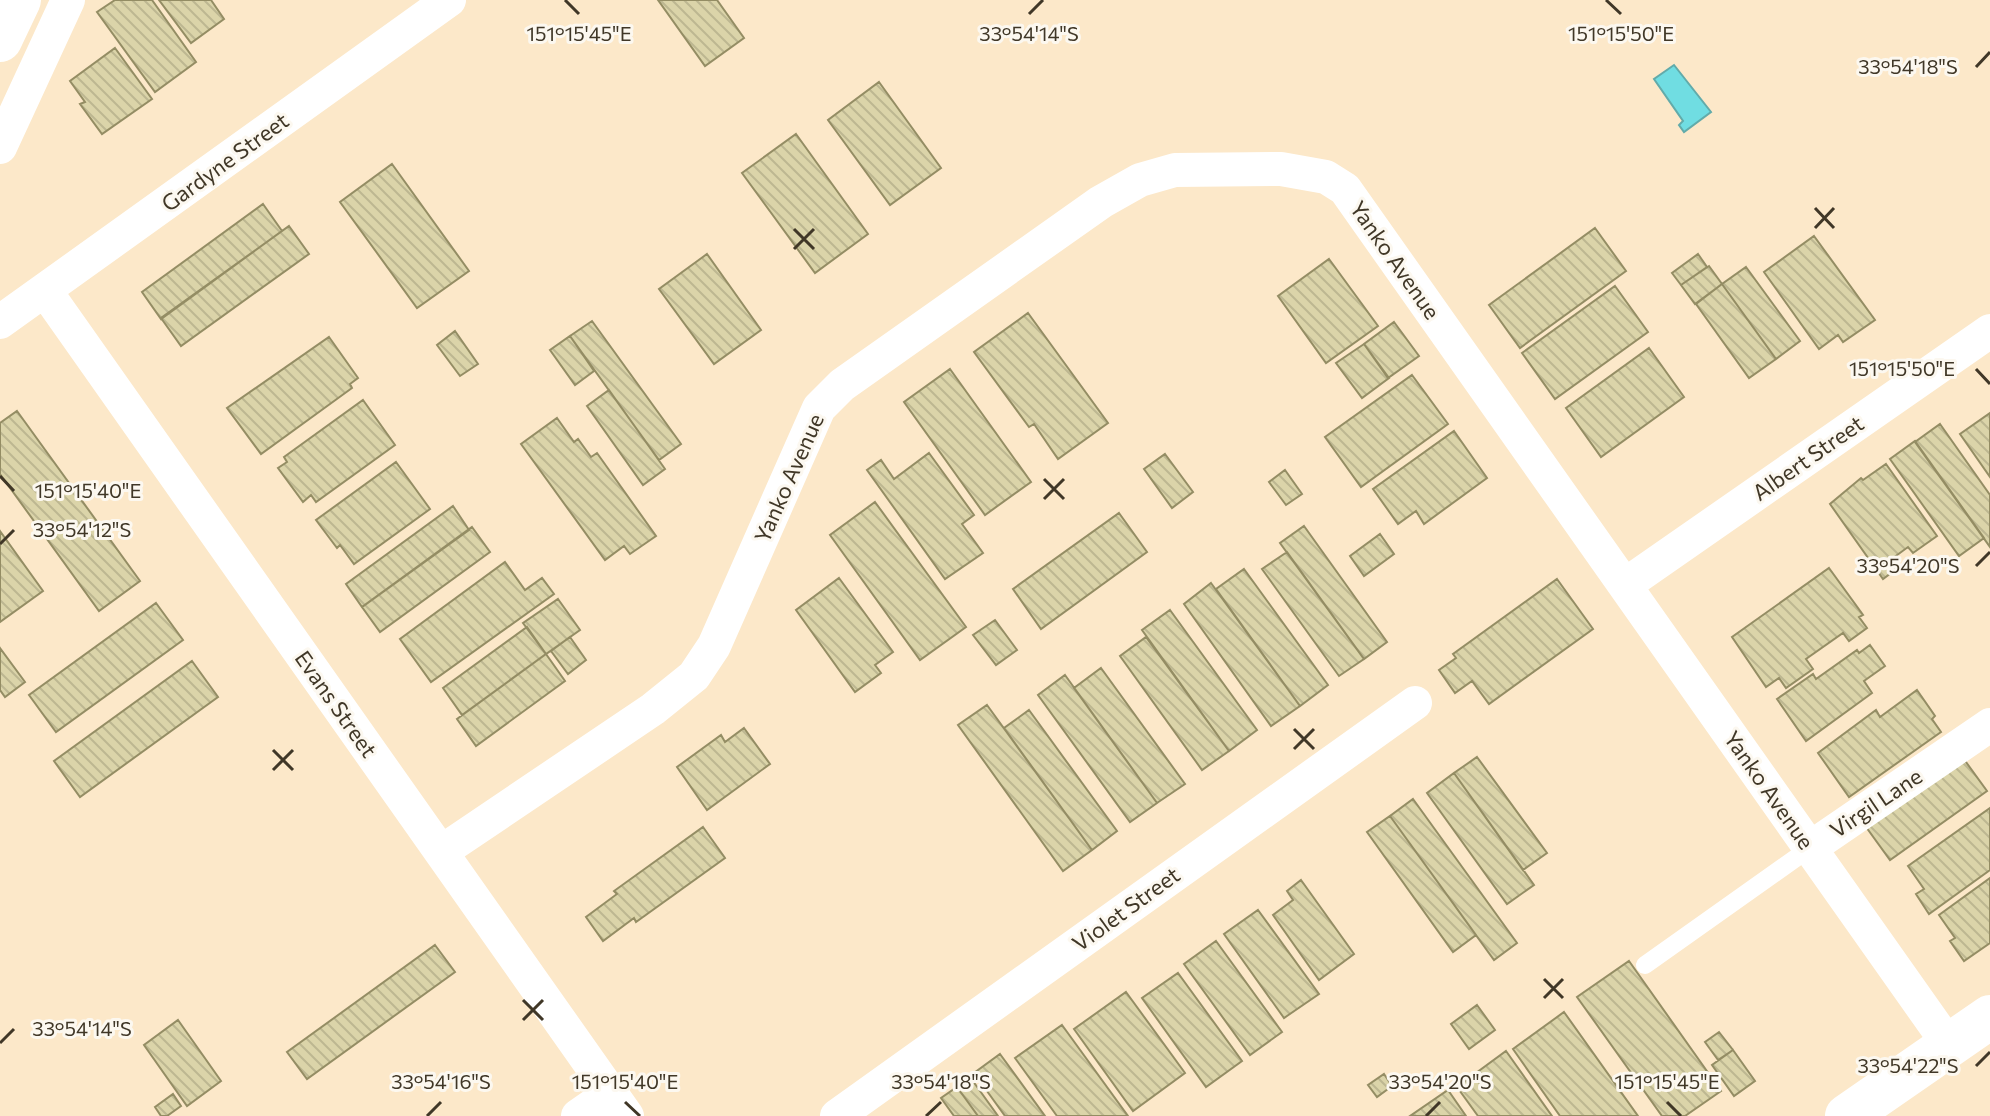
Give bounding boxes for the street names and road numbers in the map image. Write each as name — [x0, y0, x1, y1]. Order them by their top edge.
street label: Gardyne Street — [156, 106, 294, 217]
street label: Yanko Avenue — [1345, 195, 1446, 324]
street label: Yanko Avenue — [748, 409, 829, 546]
street label: Albert Street — [1747, 409, 1869, 506]
street label: Evans Street — [290, 645, 383, 762]
street label: Yanko Avenue — [1719, 725, 1820, 854]
street label: Virgil Lane — [1825, 762, 1927, 843]
street label: Violet Street — [1067, 861, 1185, 957]

